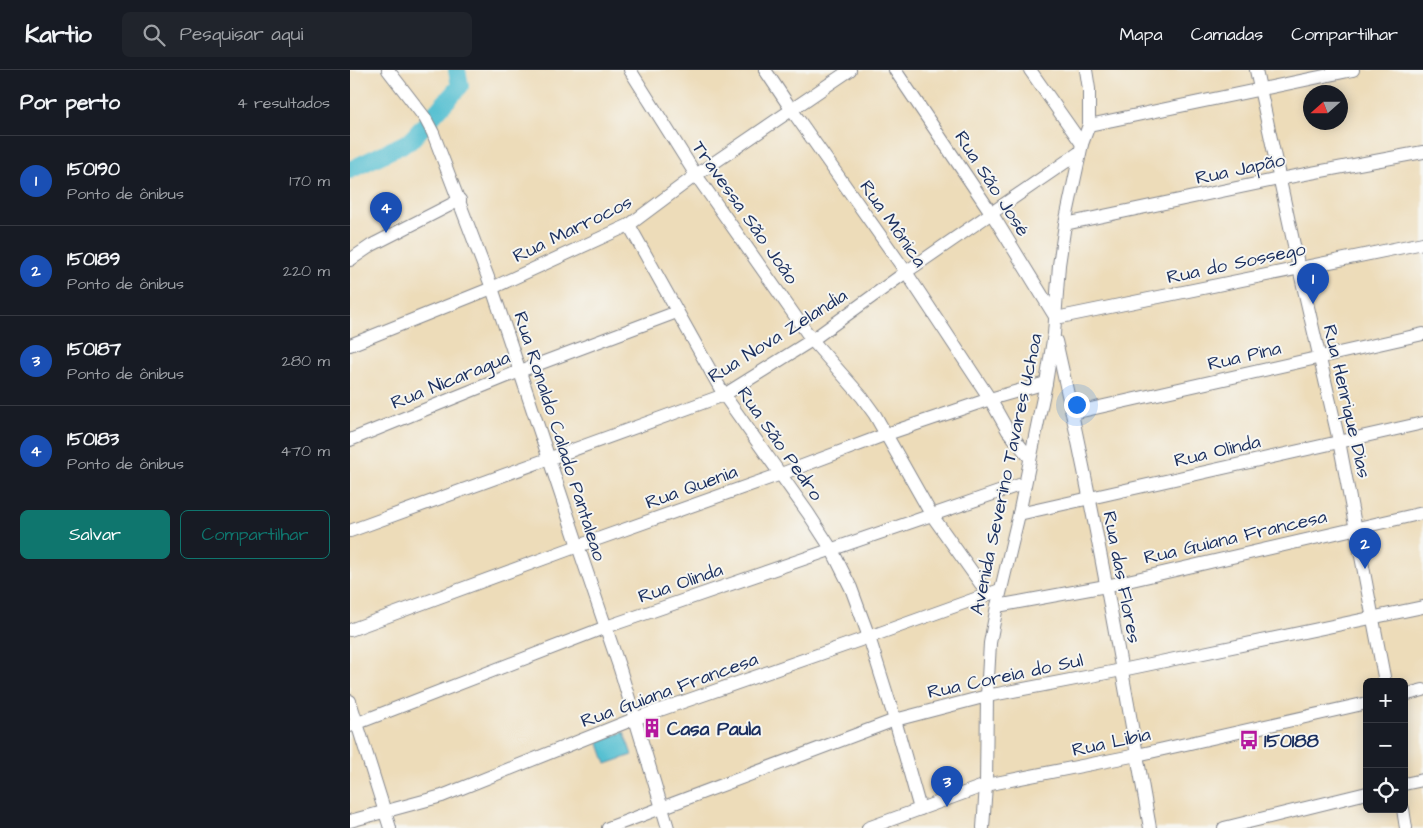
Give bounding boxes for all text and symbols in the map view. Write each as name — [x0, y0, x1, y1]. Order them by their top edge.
search box — [122, 12, 472, 57]
text: Kartio — [25, 18, 92, 52]
icon: search — [140, 21, 168, 49]
text: Pesquisar aqui — [180, 21, 303, 48]
text: Mapa — [1119, 22, 1163, 47]
text: Camadas — [1191, 22, 1263, 47]
text: Compartilhar — [1291, 22, 1398, 47]
north arrow — [1303, 85, 1348, 130]
text: Por perto — [20, 88, 120, 117]
text: 4 resultados — [237, 92, 330, 114]
street label: Rua São José — [947, 126, 1036, 242]
street label: Travessa São João — [685, 136, 805, 290]
street label: Rua Japão — [1193, 147, 1288, 192]
text: 150190 — [67, 156, 120, 183]
text: 1 — [35, 170, 37, 192]
text: 170 m — [289, 170, 330, 192]
street label: Rua Mônica — [853, 175, 933, 273]
text: Ponto de ônibus — [67, 183, 184, 205]
street label: Rua Marrocos — [508, 189, 637, 270]
pin: 4 — [370, 192, 402, 233]
street label: Rua do Sossego — [1164, 236, 1309, 292]
text: 150189 — [67, 246, 120, 273]
text: 2 — [31, 260, 41, 282]
text: 220 m — [283, 260, 330, 282]
pin: 1 — [1297, 263, 1329, 304]
text: Ponto de ônibus — [67, 273, 184, 295]
street label: Rua Nova Zelandia — [703, 282, 853, 390]
street label: Rua Ronaldo Calado Pantaleao — [506, 308, 613, 565]
street label: Rua Henrique Dias — [1316, 322, 1377, 481]
street label: Avenida Severino Tavares Uchoa — [963, 331, 1050, 617]
street label: Rua Pina — [1205, 335, 1284, 378]
text: 150187 — [67, 336, 121, 363]
street label: Rua Nicaragua — [387, 344, 515, 417]
text: 3 — [32, 350, 40, 372]
text: 280 m — [282, 350, 330, 372]
text: Ponto de ônibus — [67, 363, 184, 385]
street label: Rua São Pedro — [730, 381, 829, 507]
your location — [1064, 392, 1090, 418]
text: 150183 — [67, 426, 119, 453]
street label: Rua Olinda — [1171, 428, 1264, 475]
text: 4 — [31, 440, 41, 462]
text: 470 m — [280, 440, 330, 462]
text: Ponto de ônibus — [67, 453, 184, 475]
street label: Rua Quenia — [642, 458, 742, 517]
street label: Rua Guiana Francesa — [1141, 503, 1330, 572]
street label: Rua das Flores — [1095, 509, 1148, 646]
button: Salvar — [20, 510, 170, 559]
button: Compartilhar — [180, 510, 330, 559]
pin: 2 — [1349, 528, 1381, 569]
street label: Rua Olinda — [635, 556, 727, 611]
street label: Rua Guiana Francesa — [577, 646, 762, 735]
street label: Rua Coreia do Sul — [925, 647, 1086, 706]
map controls — [1363, 678, 1408, 813]
button: + — [1363, 678, 1408, 723]
place label: Casa Paula — [667, 716, 761, 743]
building icon: Casa Paula — [641, 717, 663, 739]
street label: Rua Libia — [1070, 721, 1153, 764]
button: − — [1363, 723, 1408, 768]
place label: 150188 — [1264, 728, 1320, 755]
bus stop icon: 150188 — [1238, 729, 1260, 751]
pin: 3 — [931, 766, 963, 807]
button: locate — [1363, 768, 1408, 813]

